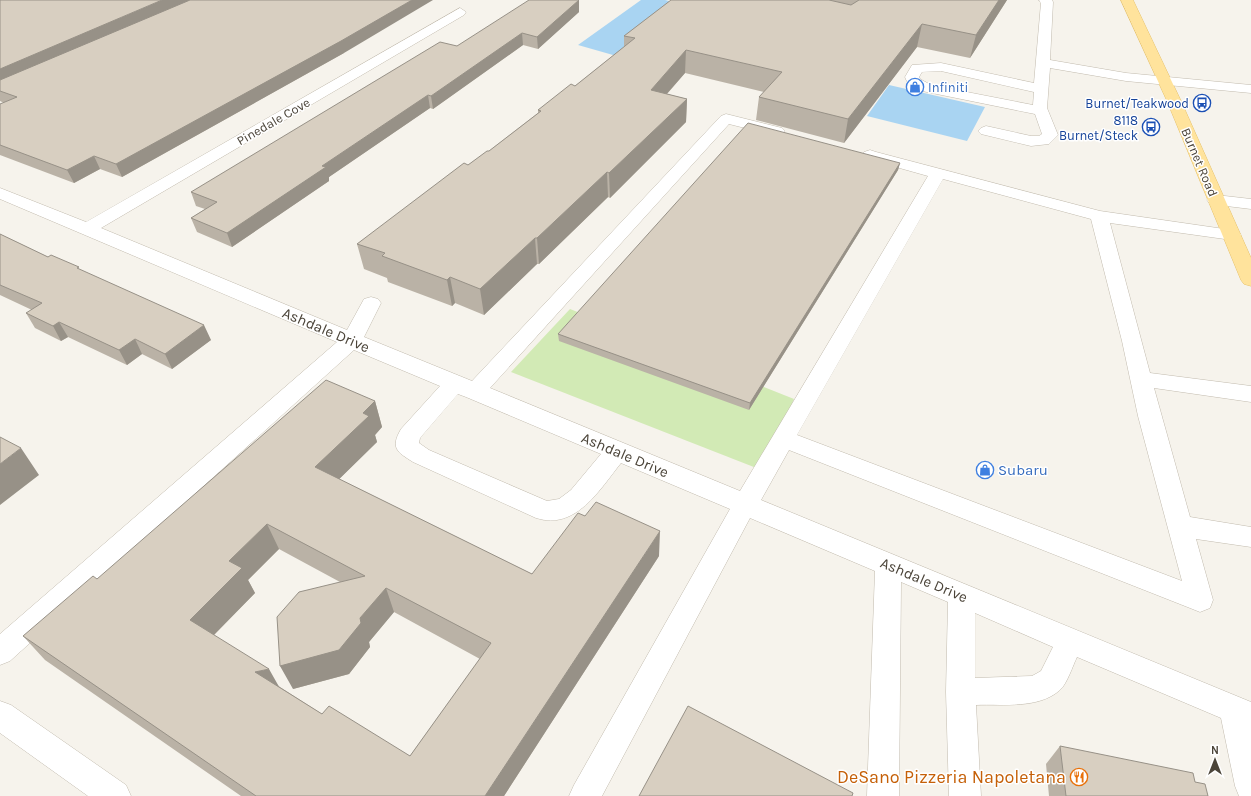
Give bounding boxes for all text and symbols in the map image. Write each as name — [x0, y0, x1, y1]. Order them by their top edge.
shop icon: Infiniti — [905, 77, 925, 97]
place label: Infiniti — [928, 80, 968, 95]
bus stop icon: Burnet/Teakwood — [1192, 93, 1212, 113]
street label: Pinedale Cove — [234, 94, 313, 148]
place label: Burnet/Teakwood — [1085, 96, 1189, 111]
place label: 8118 Burnet/Steck — [1059, 113, 1138, 143]
bus stop icon: 8118 Burnet/Steck — [1141, 117, 1161, 137]
street label: Burnet Road — [1178, 126, 1221, 199]
street label: Ashdale Drive — [280, 304, 372, 356]
street label: Ashdale Drive — [579, 429, 671, 481]
shop icon: Subaru — [975, 460, 995, 480]
place label: Subaru — [998, 461, 1048, 479]
street label: Ashdale Drive — [878, 554, 970, 606]
north arrow — [1195, 740, 1235, 780]
text: N — [1211, 744, 1219, 757]
place label: DeSano Pizzeria Napoletana — [837, 766, 1066, 788]
restaurant icon: DeSano Pizzeria Napoletana — [1069, 767, 1089, 787]

